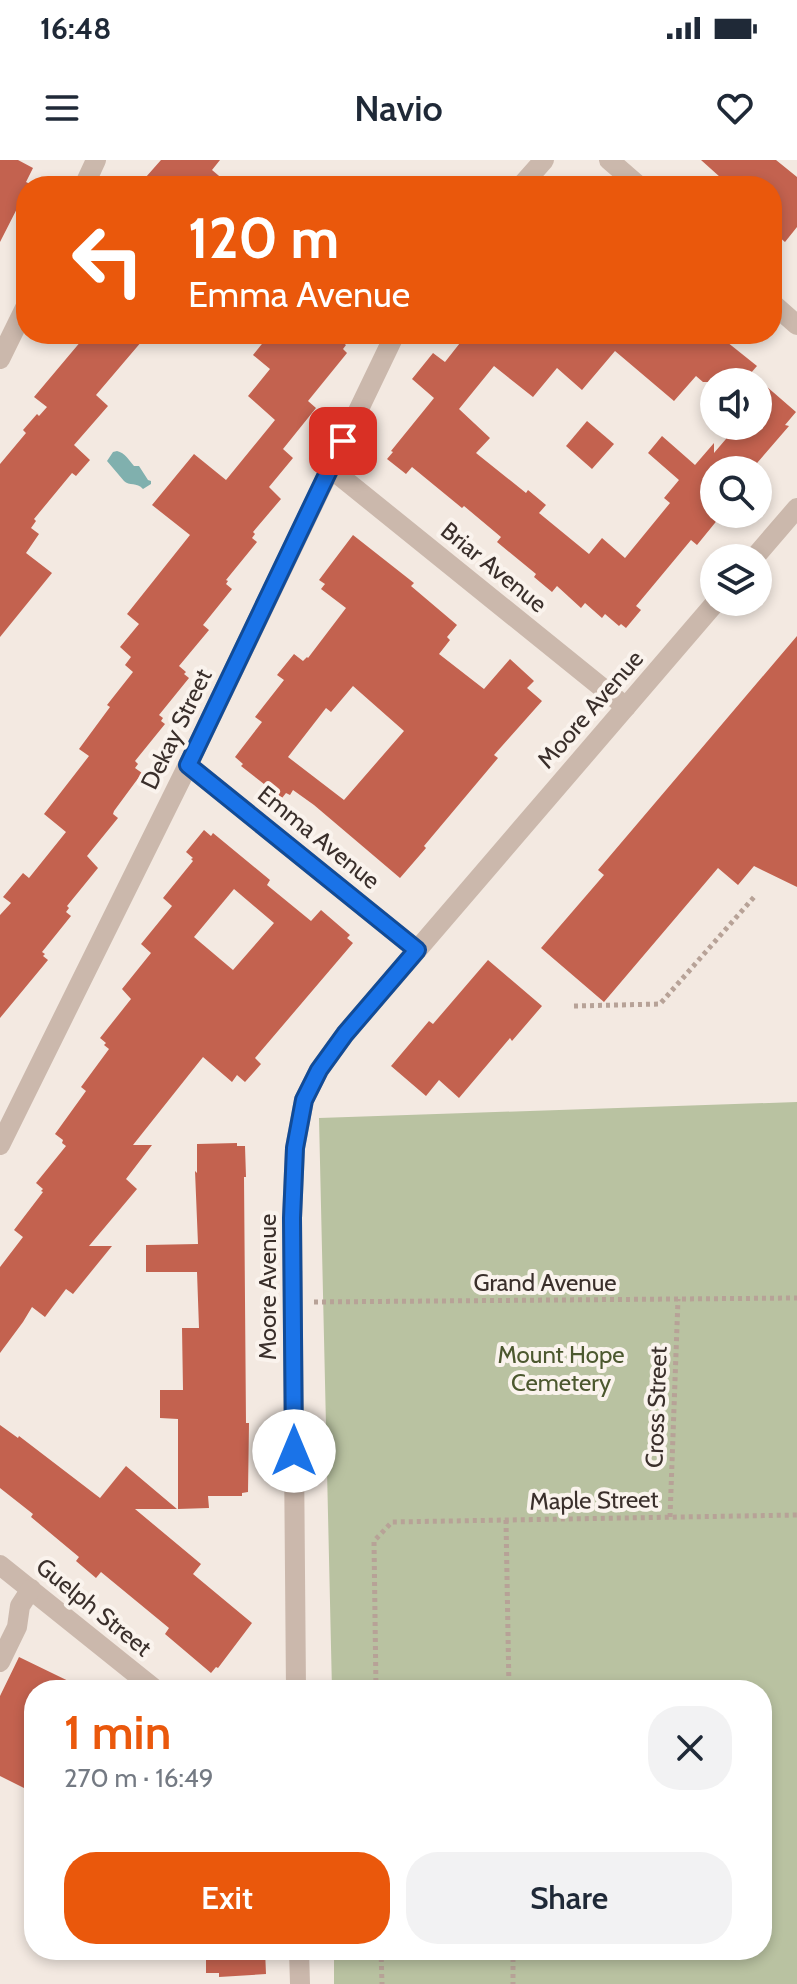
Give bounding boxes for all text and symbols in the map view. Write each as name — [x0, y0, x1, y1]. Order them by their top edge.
text: 16:48 — [40, 10, 111, 47]
icon: menu — [40, 86, 84, 130]
text: Navio — [354, 86, 443, 130]
icon: heart — [713, 86, 757, 130]
text: 120 m — [188, 204, 339, 272]
icon: left — [56, 208, 160, 312]
text: Emma Avenue — [188, 272, 410, 316]
map controls — [700, 368, 772, 616]
button: sound — [700, 368, 772, 440]
pin — [309, 407, 377, 475]
icon: arrive — [321, 419, 365, 463]
button: search — [700, 456, 772, 528]
street label: Briar Avenue — [435, 516, 553, 618]
button: layers — [700, 544, 772, 616]
street label: Moore Avenue — [531, 644, 649, 774]
street label: Dekay Street — [134, 664, 218, 794]
street label: Emma Avenue — [252, 779, 386, 895]
street label: Moore Avenue — [253, 1214, 282, 1360]
street label: Grand Avenue — [473, 1268, 617, 1297]
park label: Mount Hope Cemetery — [497, 1340, 625, 1397]
street label: Cross Street — [639, 1346, 673, 1468]
position arrow — [252, 1409, 336, 1493]
street label: Maple Street — [529, 1484, 659, 1516]
street label: Guelph Street — [30, 1552, 158, 1662]
text: 1 min — [64, 1703, 171, 1761]
button: close — [648, 1706, 732, 1790]
text: 270 m · 16:49 — [64, 1762, 214, 1794]
button: Exit — [64, 1852, 390, 1944]
button: Share — [406, 1852, 732, 1944]

